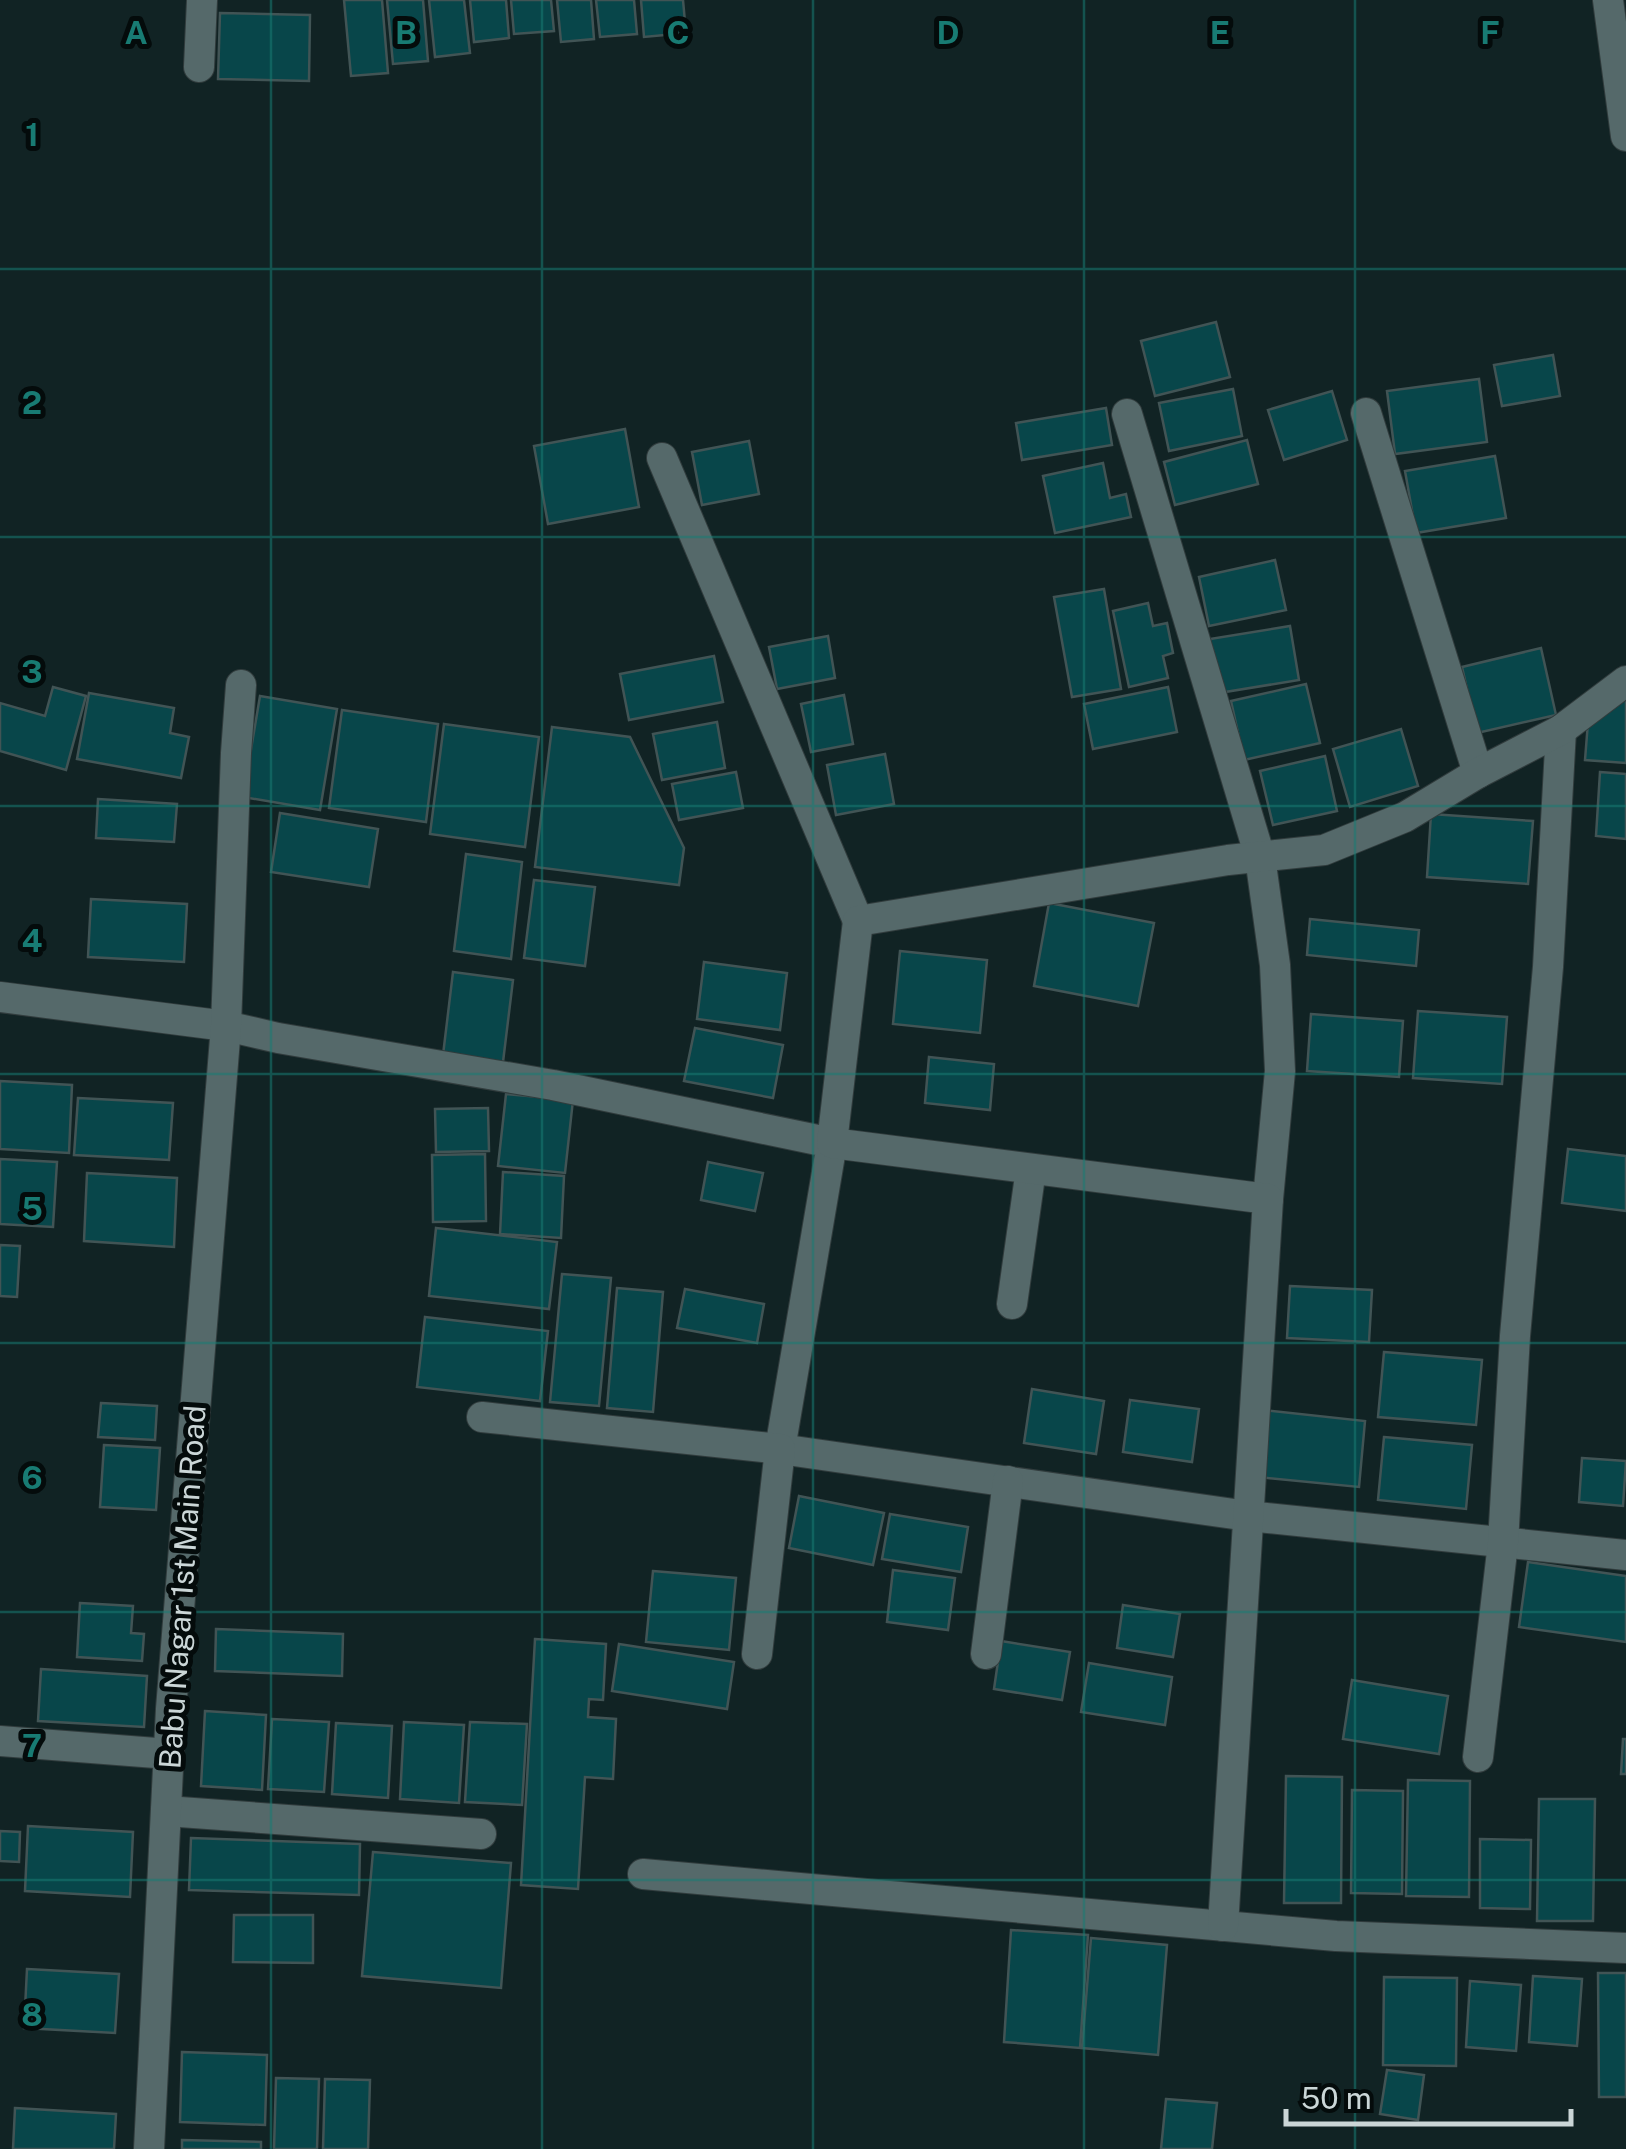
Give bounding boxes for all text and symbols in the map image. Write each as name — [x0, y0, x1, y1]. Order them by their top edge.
text: A — [124, 14, 148, 51]
text: B — [395, 14, 417, 51]
text: C — [667, 14, 689, 51]
text: D — [936, 14, 960, 51]
text: E — [1210, 14, 1230, 51]
text: F — [1480, 14, 1500, 51]
text: 1 — [25, 116, 39, 153]
text: 2 — [22, 384, 42, 421]
text: 3 — [21, 653, 43, 690]
text: 4 — [22, 922, 43, 959]
text: 5 — [21, 1190, 43, 1227]
street label: Babu Nagar 1st Main Road — [151, 1404, 213, 1770]
text: 6 — [21, 1459, 43, 1496]
text: 7 — [22, 1727, 42, 1764]
text: 8 — [21, 1996, 43, 2033]
scale bar — [1286, 2064, 1571, 2126]
text: 50 m — [1301, 2080, 1372, 2116]

